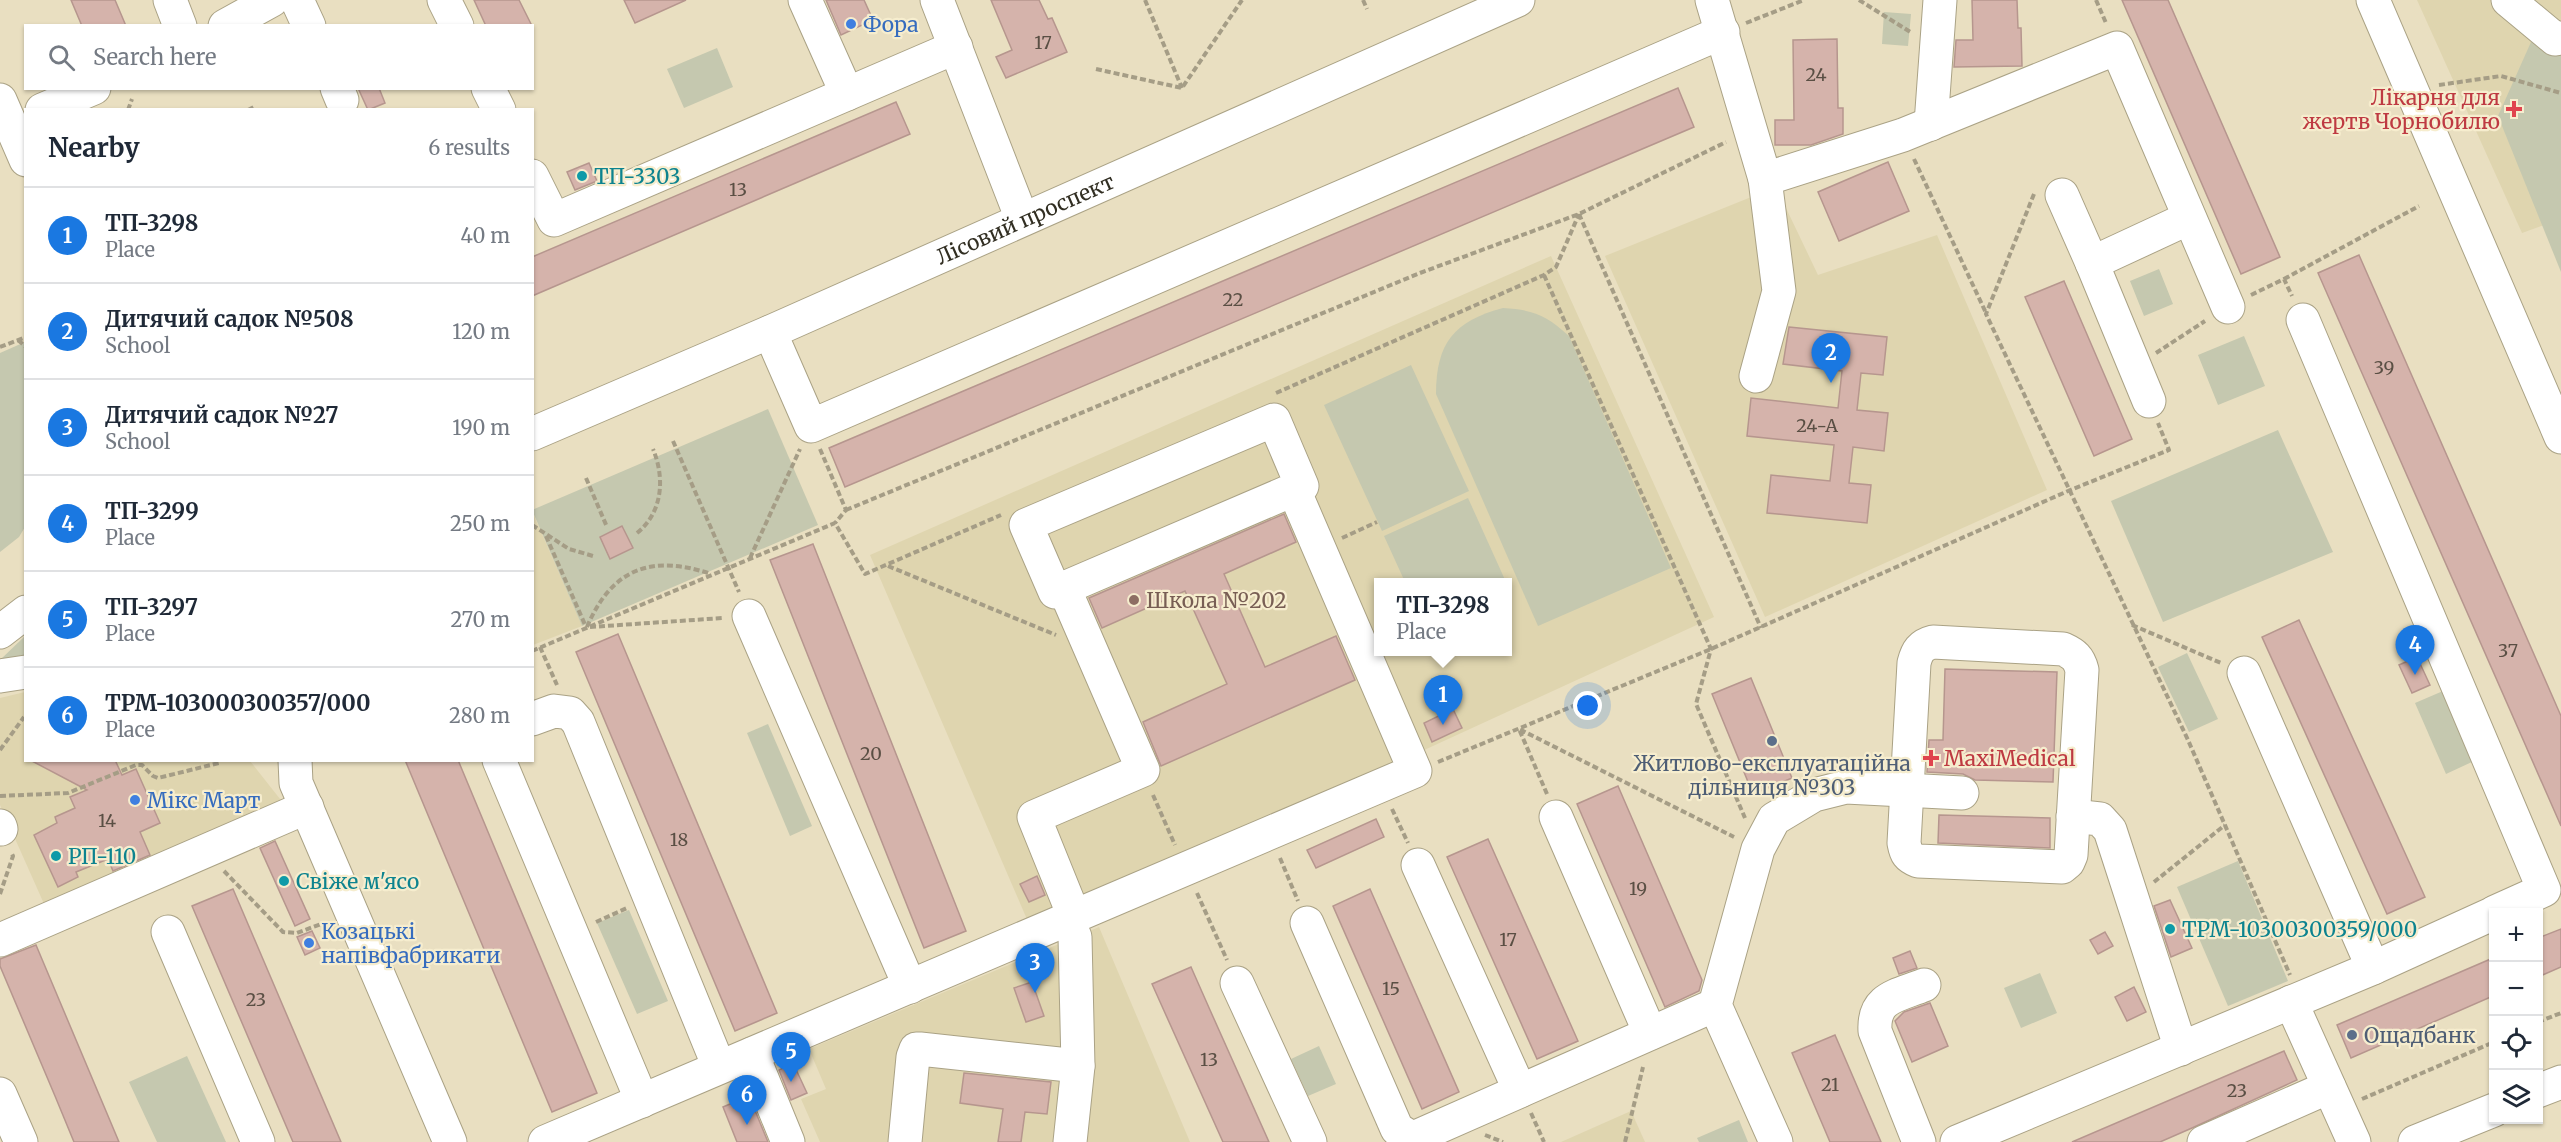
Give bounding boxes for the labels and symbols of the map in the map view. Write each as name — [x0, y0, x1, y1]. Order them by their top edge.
place label: Фора — [863, 11, 918, 38]
marker: Фора — [844, 17, 858, 31]
house number: 17 — [1034, 31, 1052, 54]
house number: 24 — [1805, 63, 1827, 86]
place label: Лікарня для жертв Чорнобилю — [2303, 84, 2500, 135]
marker: Лікарня для жертв Чорнобилю — [2505, 100, 2523, 118]
place label: ТП-3303 — [594, 163, 681, 190]
street label: Лісовий проспект — [932, 167, 1119, 270]
marker: ТП-3303 — [575, 169, 589, 183]
house number: 13 — [729, 178, 747, 201]
house number: 22 — [1222, 288, 1244, 311]
pin: 2 — [1812, 334, 1850, 383]
house number: 39 — [2374, 356, 2394, 379]
house number: 24-А — [1796, 414, 1838, 437]
place label: Школа №202 — [1146, 587, 1287, 614]
marker: Школа №202 — [1127, 593, 1141, 607]
pin: 4 — [2396, 626, 2434, 675]
house number: 37 — [2498, 639, 2518, 662]
pin: 1 — [1424, 676, 1462, 725]
your location — [1573, 691, 1602, 720]
marker: Житлово-експлуатаційна дільниця №303 — [1765, 734, 1779, 748]
house number: 20 — [860, 742, 882, 765]
place label: MaxiMedical — [1944, 745, 2076, 772]
marker: MaxiMedical — [1922, 749, 1940, 767]
place label: Житлово-експлуатаційна дільниця №303 — [1633, 750, 1911, 801]
place label: Мікс Март — [147, 787, 261, 814]
marker: Мікс Март — [128, 793, 142, 807]
house number: 14 — [98, 809, 116, 832]
house number: 18 — [670, 828, 688, 851]
place label: РП-110 — [68, 843, 136, 870]
marker: РП-110 — [49, 849, 63, 863]
place label: Свіже м'ясо — [296, 868, 419, 895]
marker: Свіже м'ясо — [277, 874, 291, 888]
house number: 19 — [1629, 877, 1647, 900]
place label: ТРМ-10300300359/000 — [2182, 916, 2417, 943]
place label: Козацькі напівфабрикати — [321, 918, 501, 969]
marker: ТРМ-10300300359/000 — [2163, 922, 2177, 936]
house number: 17 — [1499, 928, 1517, 951]
marker: Козацькі напівфабрикати — [302, 936, 316, 950]
pin: 3 — [1016, 944, 1054, 993]
house number: 15 — [1382, 977, 1400, 1000]
house number: 23 — [246, 988, 266, 1011]
place label: Ощадбанк — [2364, 1022, 2476, 1049]
marker: Ощадбанк — [2345, 1028, 2359, 1042]
pin: 5 — [772, 1032, 810, 1082]
house number: 13 — [1200, 1048, 1218, 1071]
house number: 21 — [1821, 1073, 1839, 1096]
pin: 6 — [728, 1076, 766, 1125]
house number: 23 — [2227, 1079, 2247, 1102]

